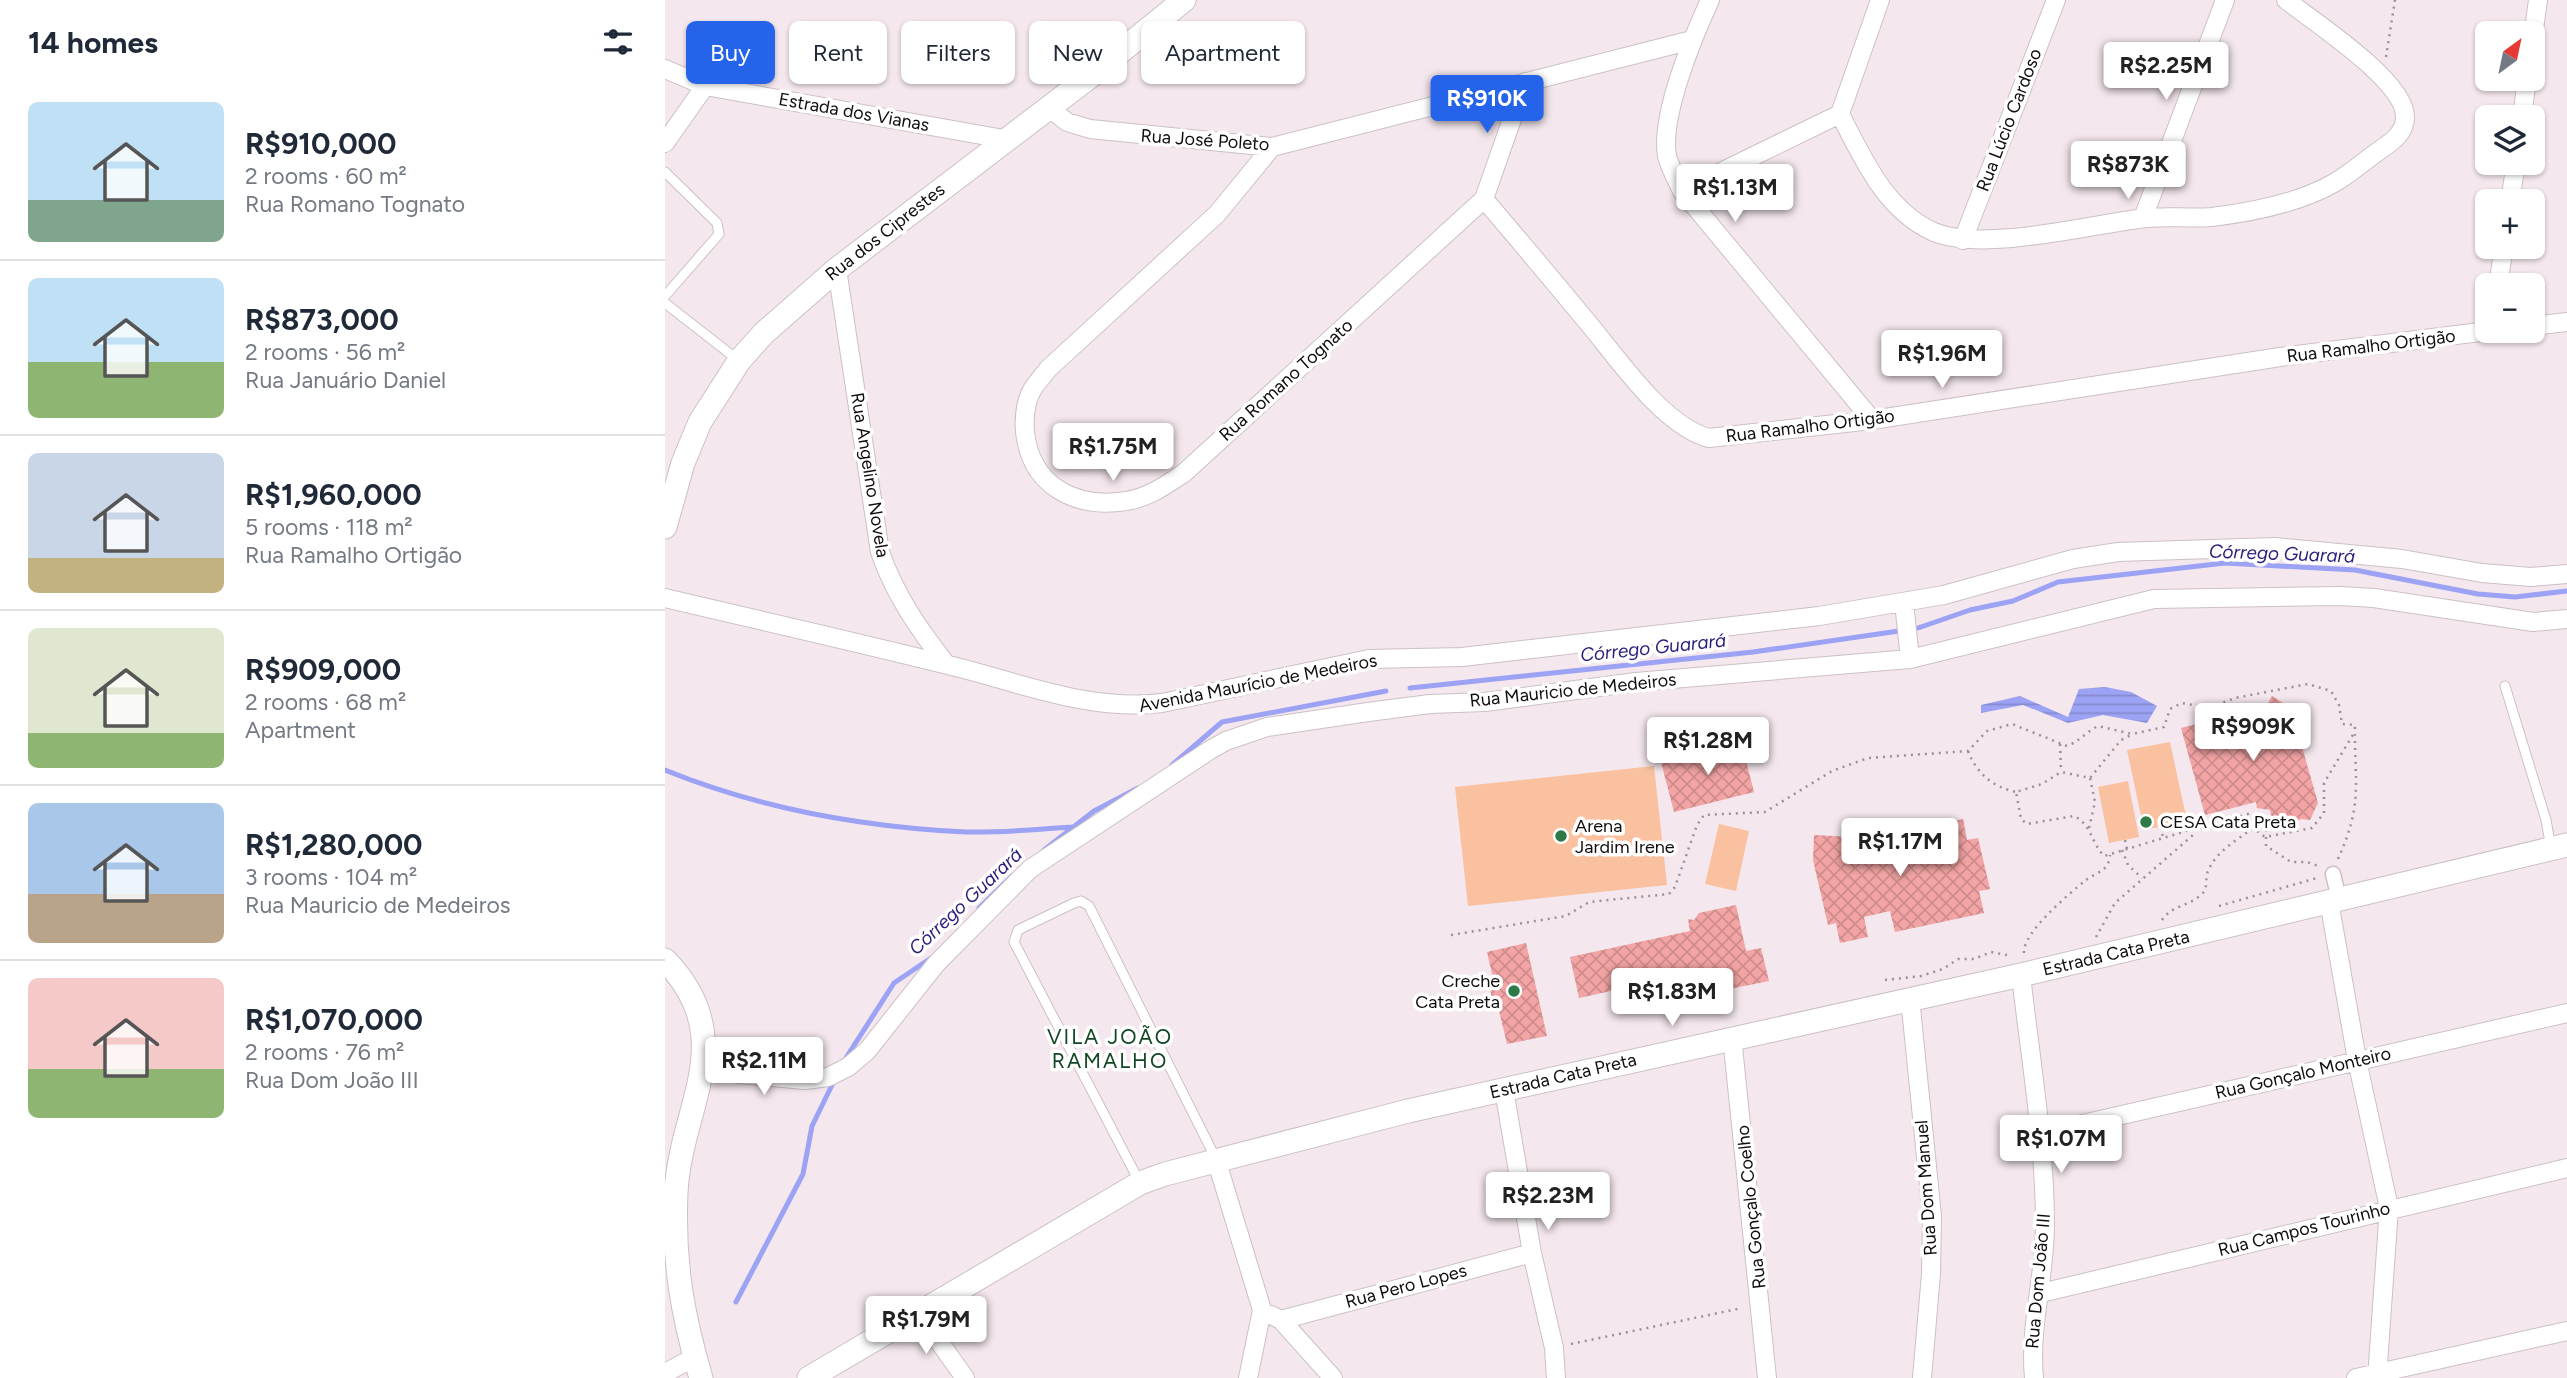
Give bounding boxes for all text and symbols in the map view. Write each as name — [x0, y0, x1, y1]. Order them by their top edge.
chip: Buy — [686, 21, 775, 84]
chip: Rent — [789, 21, 887, 84]
chip: Filters — [901, 21, 1015, 84]
chip: New — [1029, 21, 1127, 84]
chip: Apartment — [1141, 21, 1305, 84]
north arrow — [2475, 21, 2545, 91]
map controls — [2475, 21, 2545, 343]
icon: filters — [599, 23, 637, 61]
text: 14 homes — [28, 24, 158, 61]
pin: R$2.25M — [2101, 42, 2231, 102]
street label: Rua Lúcio Cardoso — [1972, 45, 2046, 195]
text: R$2.25M — [2120, 51, 2213, 79]
pin: R$910K — [1430, 76, 1544, 135]
text: R$910K — [1447, 84, 1527, 112]
street label: Estrada dos Vianas — [777, 88, 931, 136]
button: layers — [2475, 105, 2545, 175]
text: R$910,000 — [245, 125, 397, 162]
street label: Rua José Poleto — [1140, 125, 1270, 155]
icon: home — [84, 130, 168, 214]
pin: R$873K — [2071, 142, 2185, 201]
text: R$873K — [2087, 150, 2169, 178]
text: 2 rooms · 60 m² — [245, 162, 407, 190]
pin: R$1.13M — [1670, 164, 1800, 224]
text: R$1.13M — [1692, 173, 1778, 201]
street label: Rua dos Ciprestes — [821, 178, 949, 286]
button: + — [2475, 189, 2545, 259]
text: Rua Romano Tognato — [245, 190, 465, 218]
button: − — [2475, 273, 2545, 343]
text: R$873,000 — [245, 301, 399, 338]
icon: home — [84, 306, 168, 390]
street label: Rua Romano Tognato — [1215, 314, 1357, 446]
street label: Rua Ramalho Ortigão — [2285, 325, 2457, 367]
pin: R$1.96M — [1877, 330, 2007, 390]
text: 2 rooms · 56 m² — [245, 338, 405, 366]
text: R$1.96M — [1897, 339, 1987, 367]
text: Rua Januário Daniel — [245, 366, 446, 394]
street label: Rua Angelino Novela — [846, 391, 894, 559]
street label: Rua Ramalho Ortigão — [1724, 405, 1896, 447]
pin: R$1.75M — [1048, 424, 1178, 483]
text: R$1.75M — [1069, 432, 1157, 460]
text: R$1,960,000 — [245, 476, 422, 513]
icon: home — [84, 481, 168, 565]
text: 5 rooms · 118 m² — [245, 513, 413, 541]
water label: Córrego Guarará — [2208, 539, 2356, 568]
text: Rua Ramalho Ortigão — [245, 541, 462, 569]
water label: Córrego Guarará — [1579, 628, 1727, 667]
street label: Avenida Maurício de Medeiros — [1137, 649, 1379, 717]
text: R$909,000 — [245, 651, 401, 688]
icon: home — [84, 656, 168, 740]
street label: Rua Mauricio de Medeiros — [1469, 668, 1677, 712]
text: 2 rooms · 68 m² — [245, 688, 406, 716]
pin: R$909K — [2196, 704, 2310, 763]
text: R$909K — [2211, 712, 2295, 740]
text: Apartment — [245, 716, 356, 744]
pin: R$1.28M — [1643, 718, 1773, 777]
text: R$1.28M — [1663, 726, 1753, 754]
place label: CESA Cata Preta — [2160, 811, 2296, 833]
marker: CESA Cata Preta — [2138, 814, 2154, 830]
place label: Arena Jardim Irene — [1575, 815, 1675, 858]
pin: R$1.17M — [1835, 818, 1965, 878]
text: R$1,280,000 — [245, 826, 423, 863]
text: R$1.17M — [1857, 827, 1943, 855]
marker: Arena Jardim Irene — [1553, 828, 1569, 844]
icon: home — [84, 831, 168, 915]
water label: Córrego Guarará — [904, 843, 1027, 960]
text: 3 rooms · 104 m² — [245, 863, 417, 891]
text: Rua Mauricio de Medeiros — [245, 891, 511, 919]
street label: Estrada Cata Preta — [2040, 925, 2192, 981]
pin: R$1.83M — [1607, 968, 1737, 1028]
place label: Creche Cata Preta — [1415, 970, 1500, 1013]
text: R$1.83M — [1627, 977, 1717, 1005]
marker: Creche Cata Preta — [1506, 983, 1522, 999]
text: R$1,070,000 — [245, 1001, 423, 1038]
icon: home — [84, 1006, 168, 1090]
district label: VILA JOÃO RAMALHO — [1047, 1024, 1173, 1073]
text: 2 rooms · 76 m² — [245, 1038, 404, 1066]
pin: R$2.11M — [699, 1038, 829, 1097]
street label: Rua Gonçalo Monteiro — [2213, 1042, 2393, 1104]
text: R$2.11M — [721, 1046, 807, 1074]
street label: Estrada Cata Preta — [1487, 1048, 1639, 1104]
text: Rua Dom João III — [245, 1066, 419, 1094]
pin: R$1.07M — [1996, 1116, 2126, 1175]
street label: Rua Dom Manuel — [1910, 1119, 1942, 1257]
street label: Rua Gonçalo Coelho — [1731, 1124, 1771, 1290]
text: R$1.07M — [2016, 1124, 2106, 1152]
pin: R$2.23M — [1483, 1172, 1613, 1232]
text: R$2.23M — [1502, 1181, 1594, 1209]
street label: Rua Campos Tourinho — [2216, 1197, 2392, 1261]
street label: Rua Dom João III — [2021, 1212, 2055, 1350]
street label: Rua Pero Lopes — [1343, 1259, 1469, 1313]
pin: R$1.79M — [861, 1296, 991, 1356]
text: R$1.79M — [882, 1305, 970, 1333]

